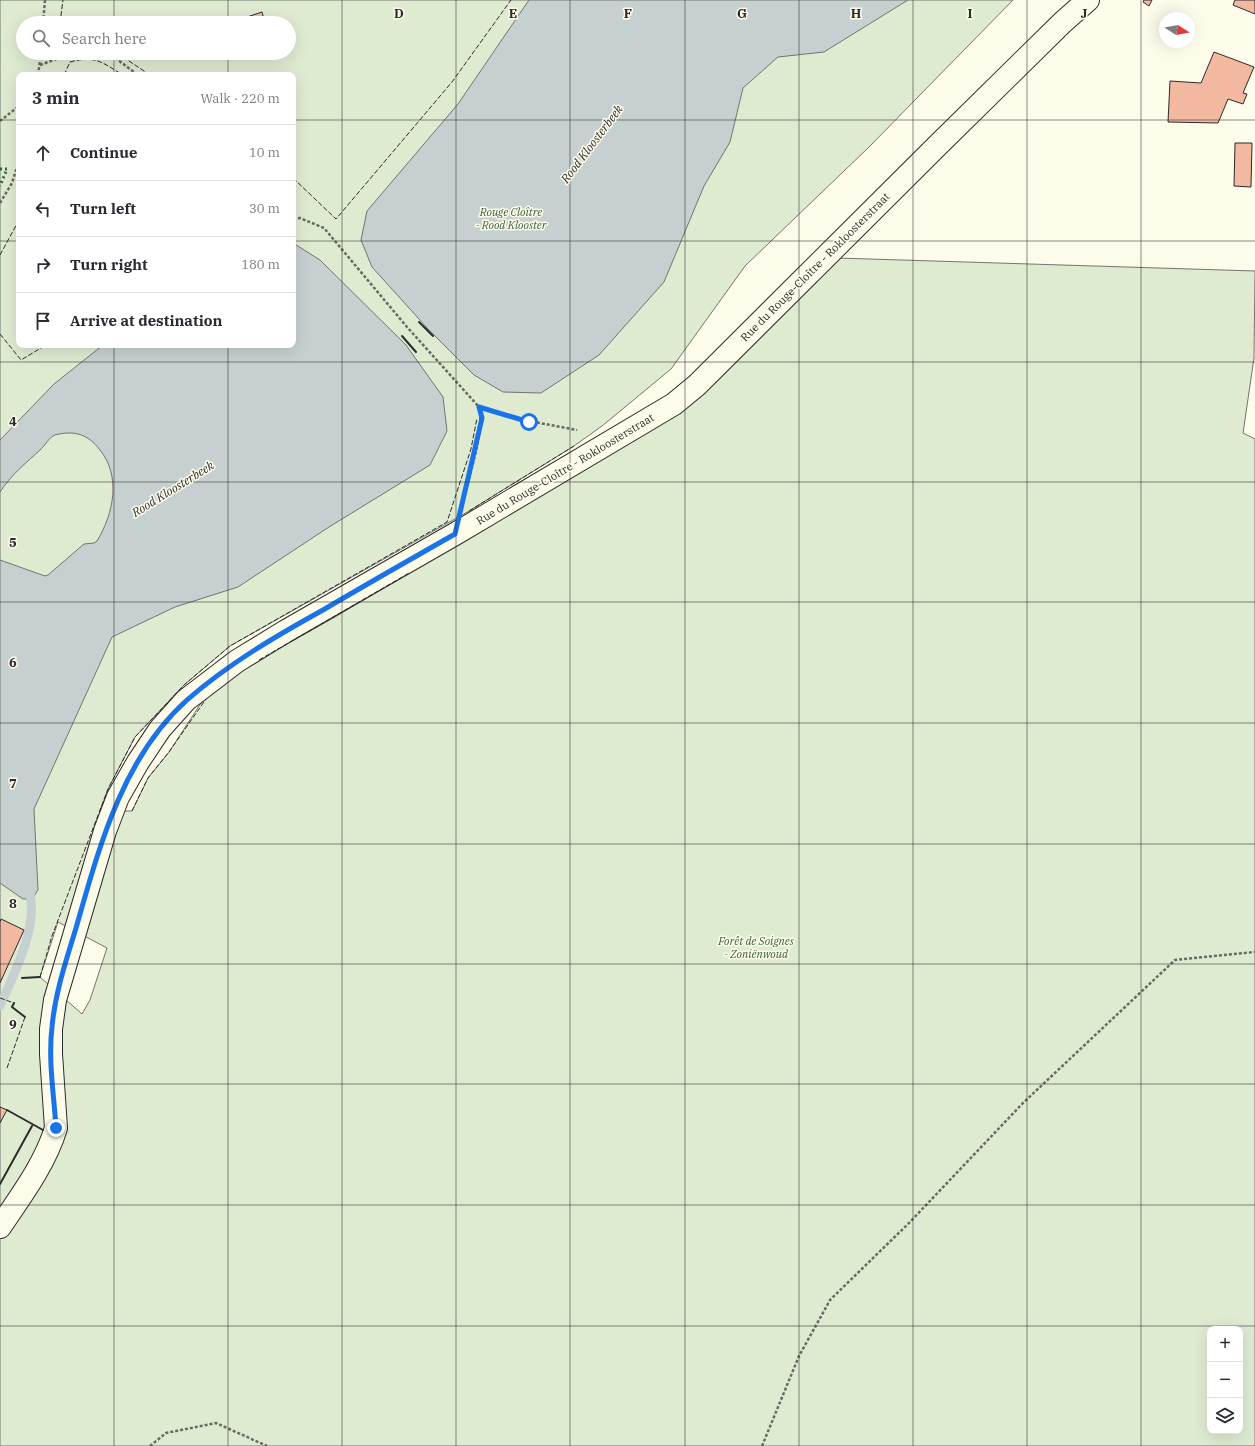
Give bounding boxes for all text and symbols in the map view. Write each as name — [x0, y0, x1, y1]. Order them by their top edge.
text: D — [394, 5, 404, 22]
text: E — [509, 5, 517, 22]
text: F — [624, 5, 632, 22]
text: G — [737, 5, 747, 22]
text: H — [851, 5, 862, 22]
text: I — [968, 5, 973, 22]
text: J — [1081, 5, 1088, 22]
north arrow — [1159, 12, 1195, 48]
search box — [16, 16, 296, 60]
icon: search — [30, 27, 52, 49]
text: Search here — [62, 29, 147, 48]
text: 3 min — [32, 87, 80, 109]
text: Walk · 220 m — [201, 90, 280, 107]
water label: Rood Kloosterbeek — [557, 101, 626, 186]
icon: ahead — [32, 142, 54, 164]
text: Continue — [70, 143, 137, 162]
text: 10 m — [249, 144, 280, 161]
street label: Rue du Rouge-Cloître - Rokloosterstraat — [738, 189, 893, 344]
icon: left — [32, 198, 54, 220]
text: Turn left — [70, 199, 136, 218]
text: 30 m — [249, 200, 280, 217]
park label: Rouge Cloître - Rood Klooster — [475, 205, 548, 232]
icon: right — [32, 254, 54, 276]
text: Turn right — [70, 255, 148, 274]
text: 180 m — [241, 256, 280, 273]
icon: arrive — [32, 310, 54, 332]
text: Arrive at destination — [70, 311, 222, 330]
street label: Rue du Rouge-Cloître - Rokloosterstraat — [474, 410, 657, 528]
text: 4 — [9, 413, 17, 430]
route start — [520, 413, 538, 431]
water label: Rood Kloosterbeek — [128, 457, 217, 520]
text: 5 — [9, 534, 17, 551]
text: 6 — [9, 654, 17, 671]
text: 7 — [9, 775, 17, 792]
text: 8 — [9, 895, 17, 912]
park label: Forêt de Soignes - Zoniënwoud — [717, 934, 795, 961]
text: 9 — [9, 1016, 17, 1033]
route end — [47, 1119, 65, 1137]
map controls — [1207, 1326, 1243, 1434]
button: + — [1207, 1326, 1243, 1362]
button: − — [1207, 1362, 1243, 1398]
button: layers — [1207, 1398, 1243, 1434]

